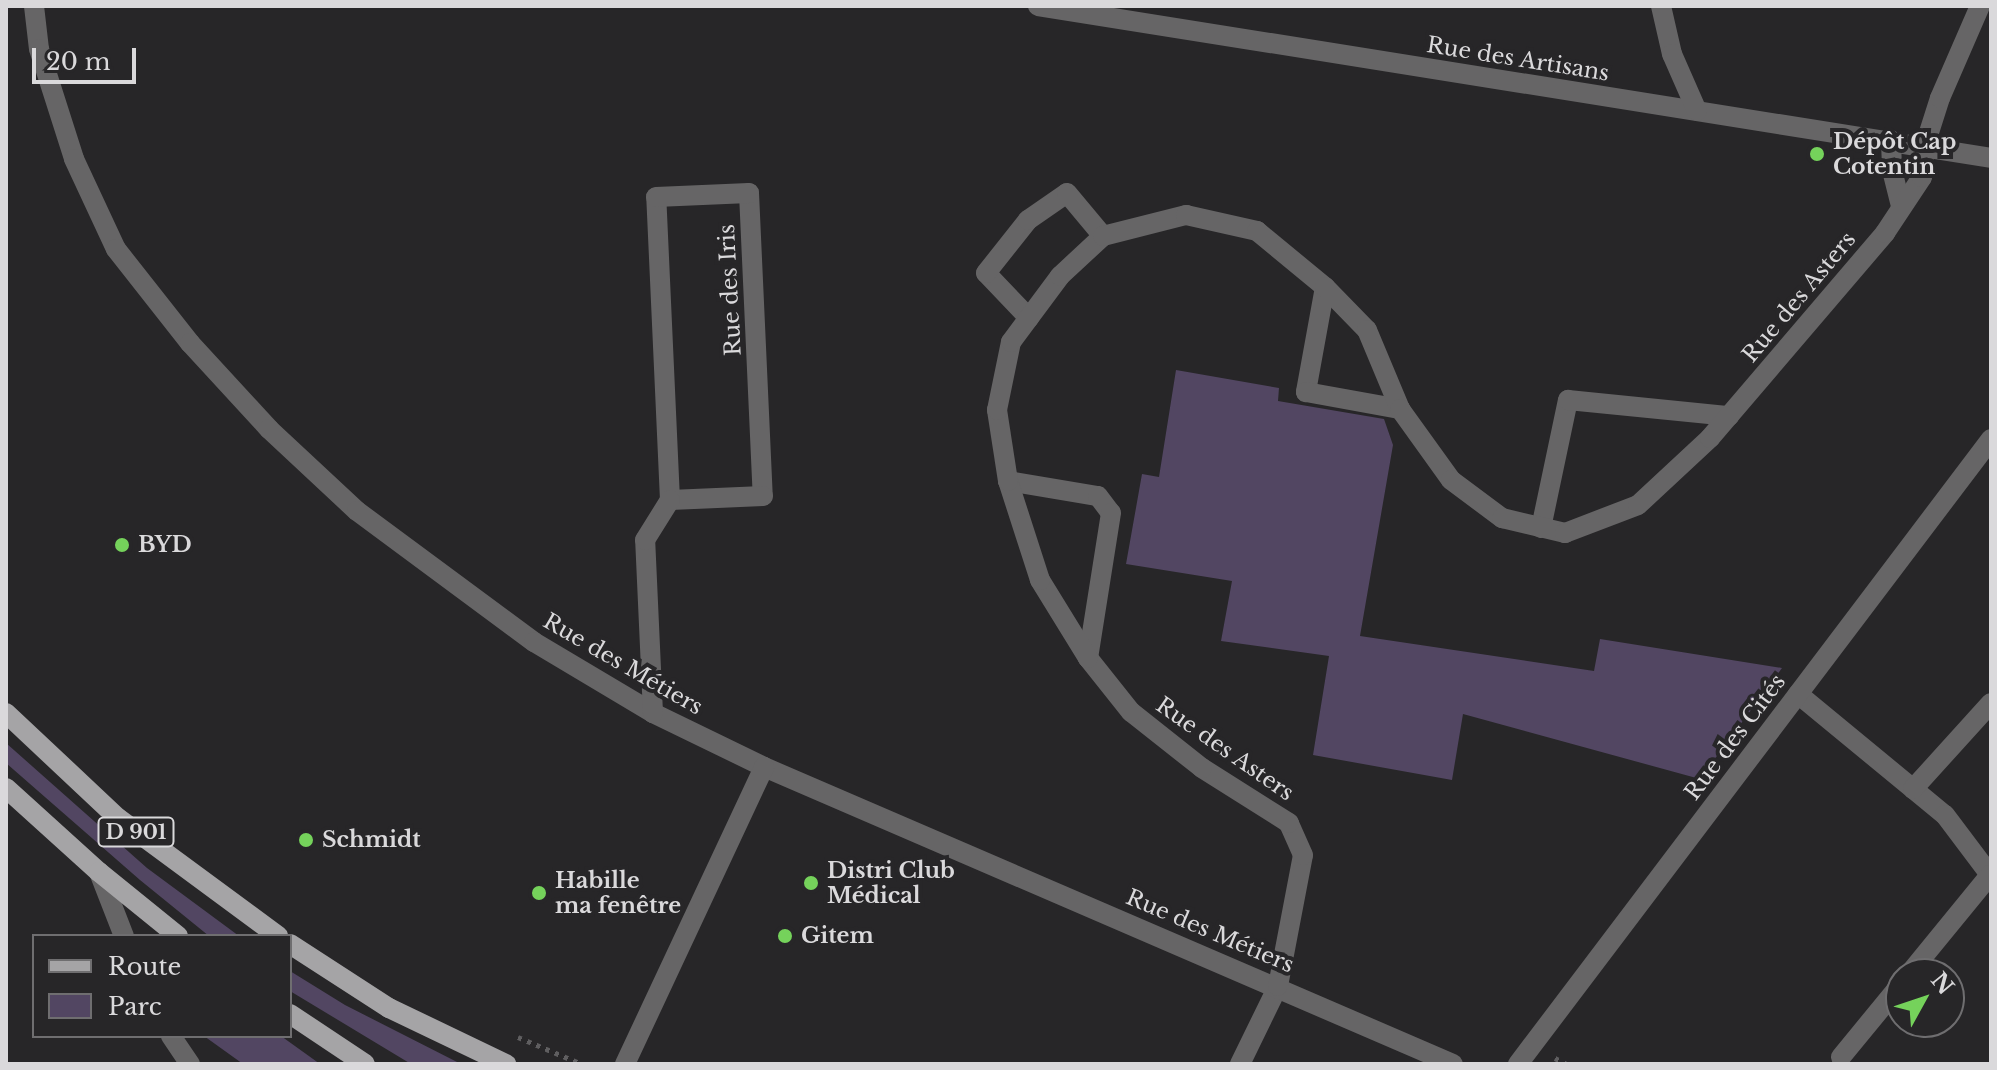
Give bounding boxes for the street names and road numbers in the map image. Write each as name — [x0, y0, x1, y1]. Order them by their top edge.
street label: Rue des Artisans — [1424, 31, 1612, 87]
street label: Rue des Iris — [713, 223, 747, 357]
street label: Rue des Asters — [1736, 226, 1862, 368]
street label: Rue des Métiers — [539, 608, 707, 720]
street label: Rue des Cités — [1679, 669, 1791, 805]
street label: Rue des Asters — [1151, 691, 1299, 807]
road number: D 901 — [96, 816, 176, 848]
street label: Rue des Métiers — [1122, 884, 1298, 978]

